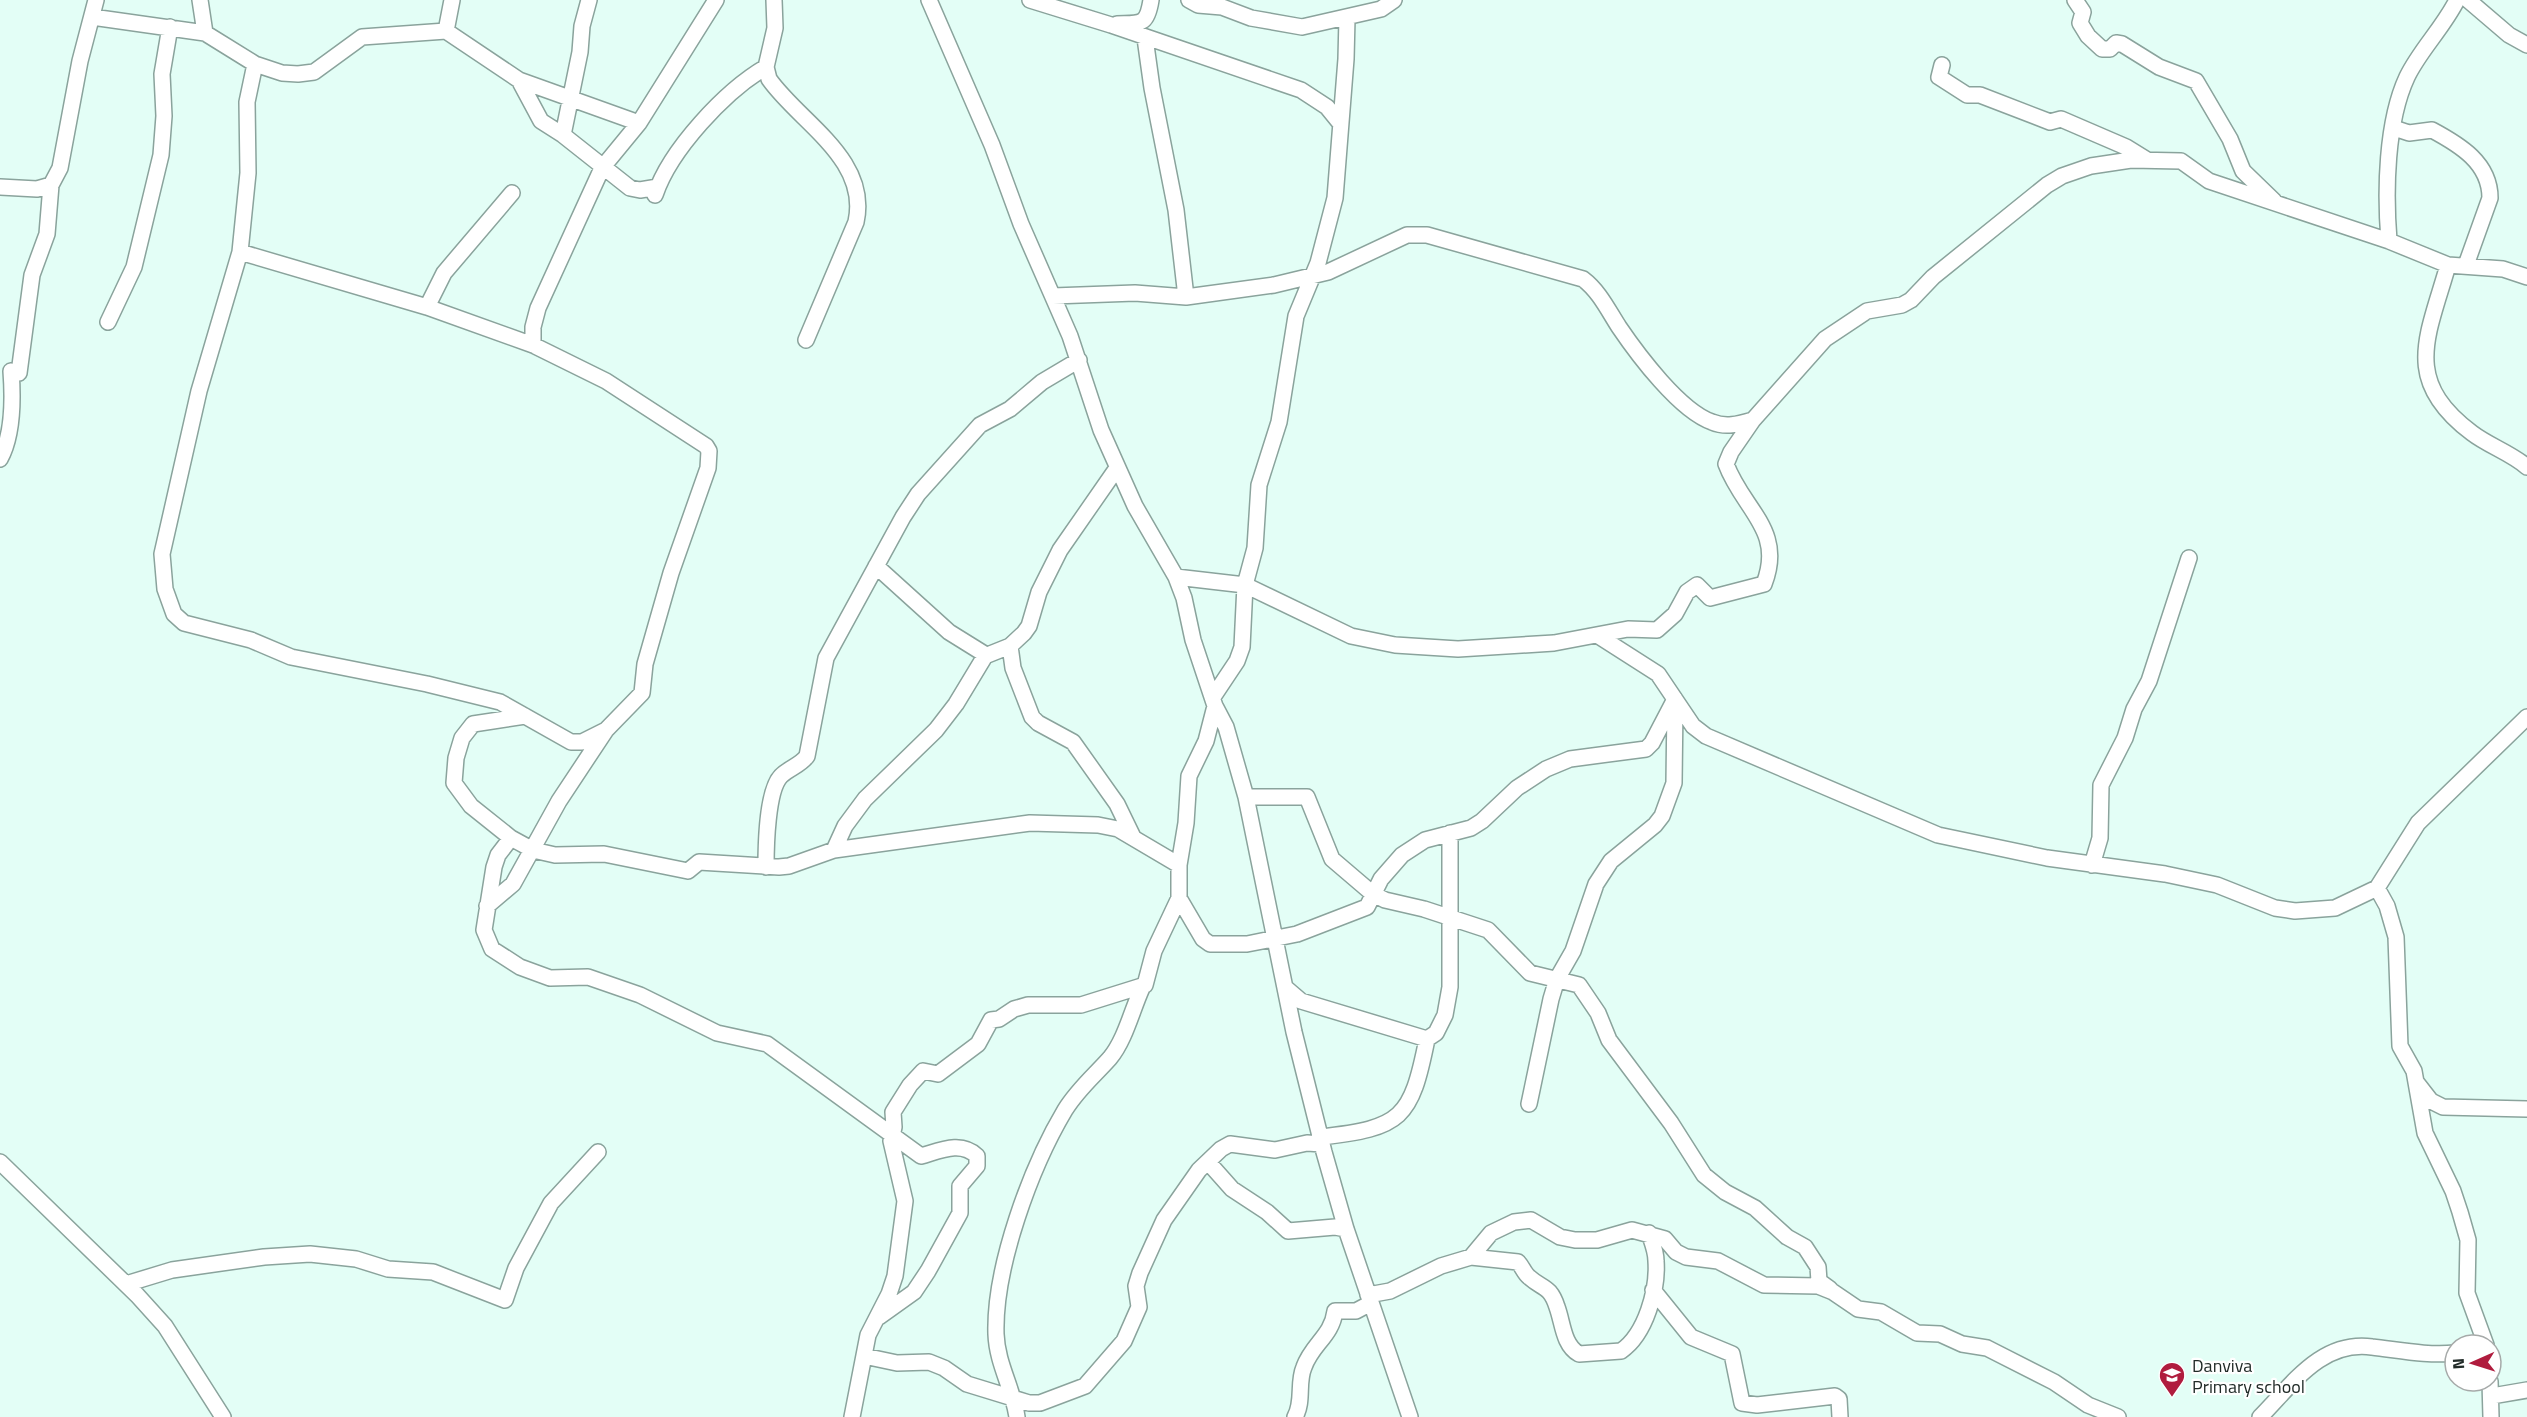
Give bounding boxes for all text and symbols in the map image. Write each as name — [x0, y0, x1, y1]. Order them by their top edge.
north arrow — [2443, 1333, 2503, 1393]
place label: Danviva Primary school — [2192, 1352, 2305, 1400]
text: N — [2446, 1358, 2470, 1370]
school or university icon: Danviva Primary school — [2157, 1360, 2187, 1398]

